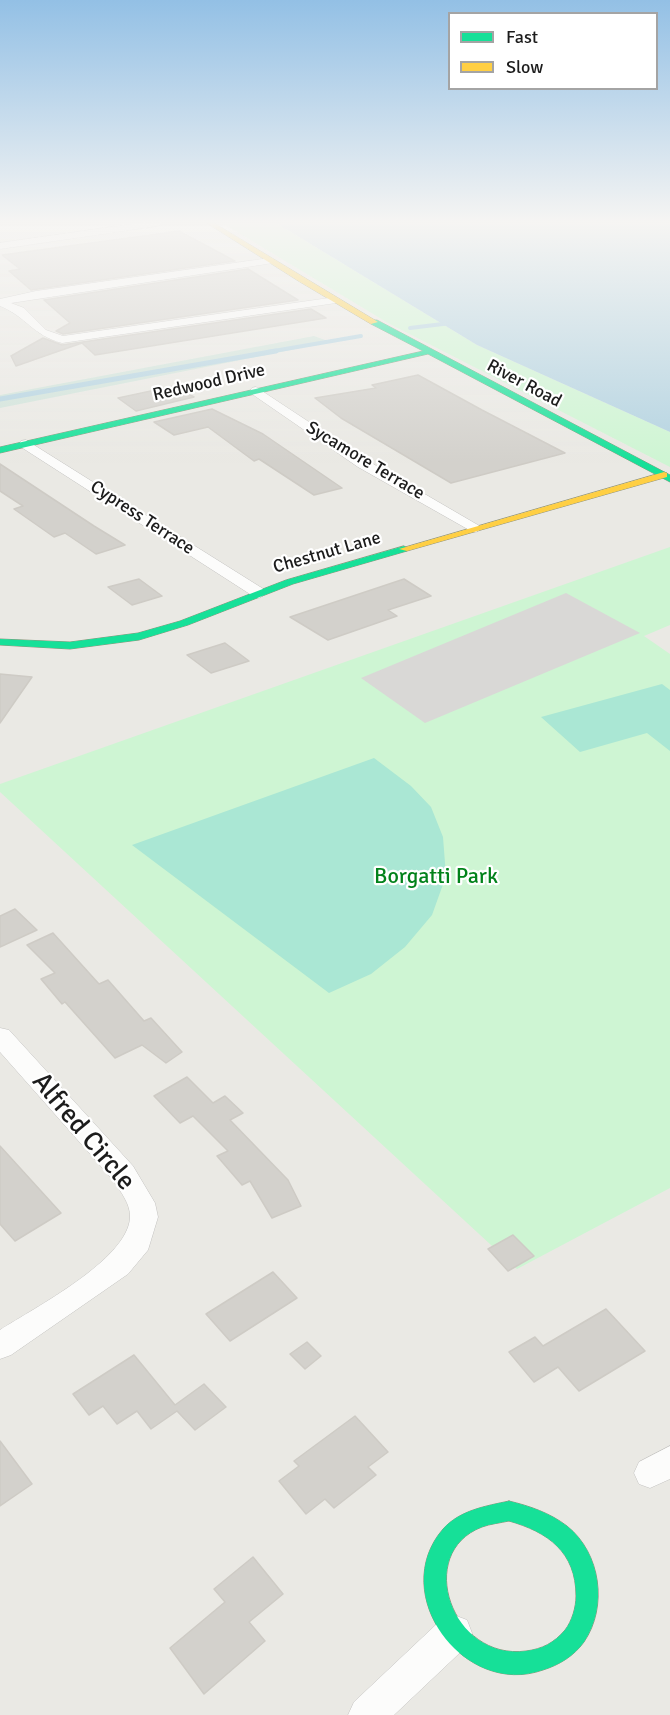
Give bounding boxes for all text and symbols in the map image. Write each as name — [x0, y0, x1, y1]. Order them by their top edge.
legend — [448, 12, 658, 90]
text: Fast — [506, 26, 538, 48]
text: Slow — [506, 56, 543, 78]
street label: River Road — [483, 355, 565, 413]
street label: Redwood Drive — [151, 360, 267, 406]
street label: Sycamore Terrace — [302, 417, 428, 505]
street label: Cypress Terrace — [86, 476, 198, 560]
street label: Chestnut Lane — [271, 527, 383, 579]
park label: Borgatti Park — [374, 864, 498, 890]
street label: Alfred Circle — [24, 1067, 142, 1197]

